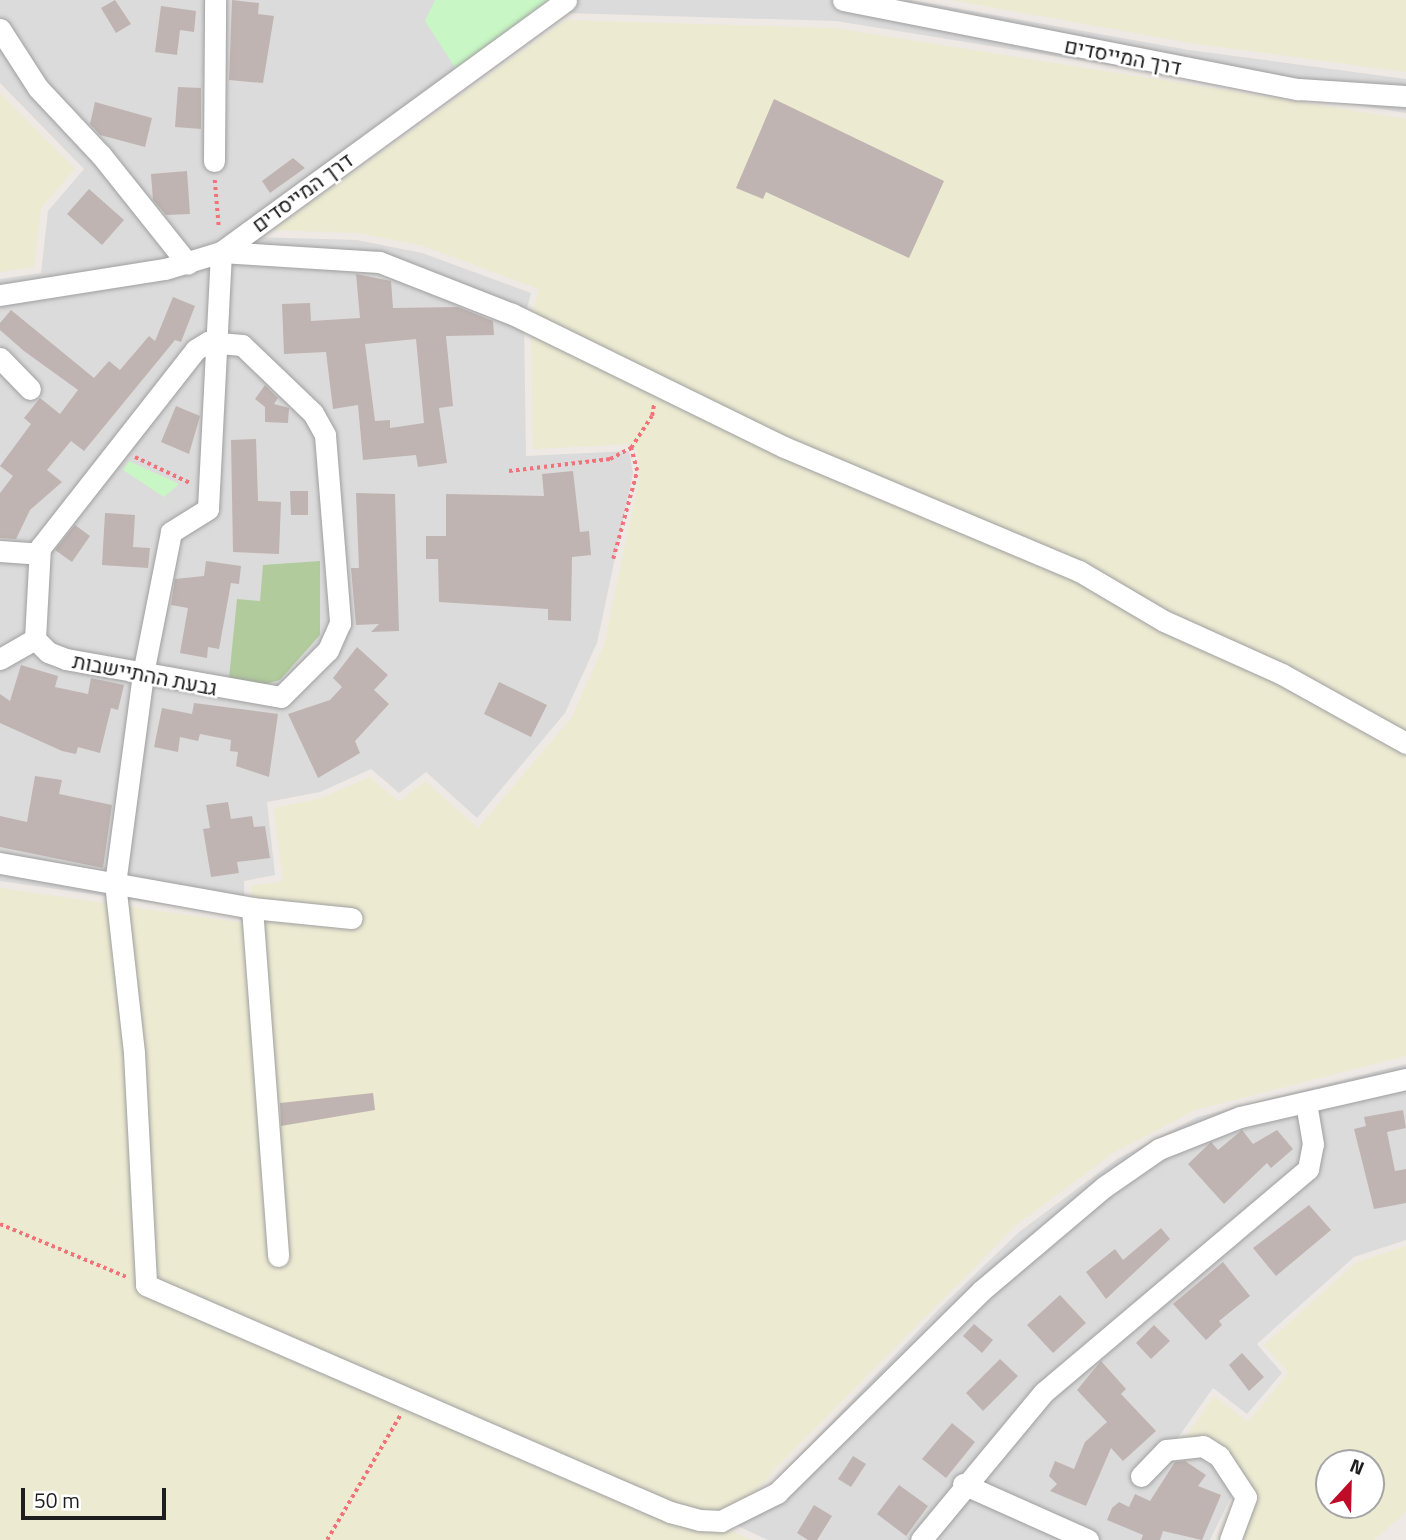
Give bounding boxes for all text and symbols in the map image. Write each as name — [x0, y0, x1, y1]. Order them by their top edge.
street label: דרך המייסדים — [1062, 32, 1184, 80]
street label: דרך המייסדים — [247, 147, 357, 237]
street label: גבעת ההתיישבות — [71, 648, 219, 700]
north arrow — [1315, 1449, 1385, 1519]
text: N — [1346, 1450, 1369, 1482]
scale bar — [24, 1474, 170, 1518]
text: 50 m — [34, 1484, 80, 1516]

